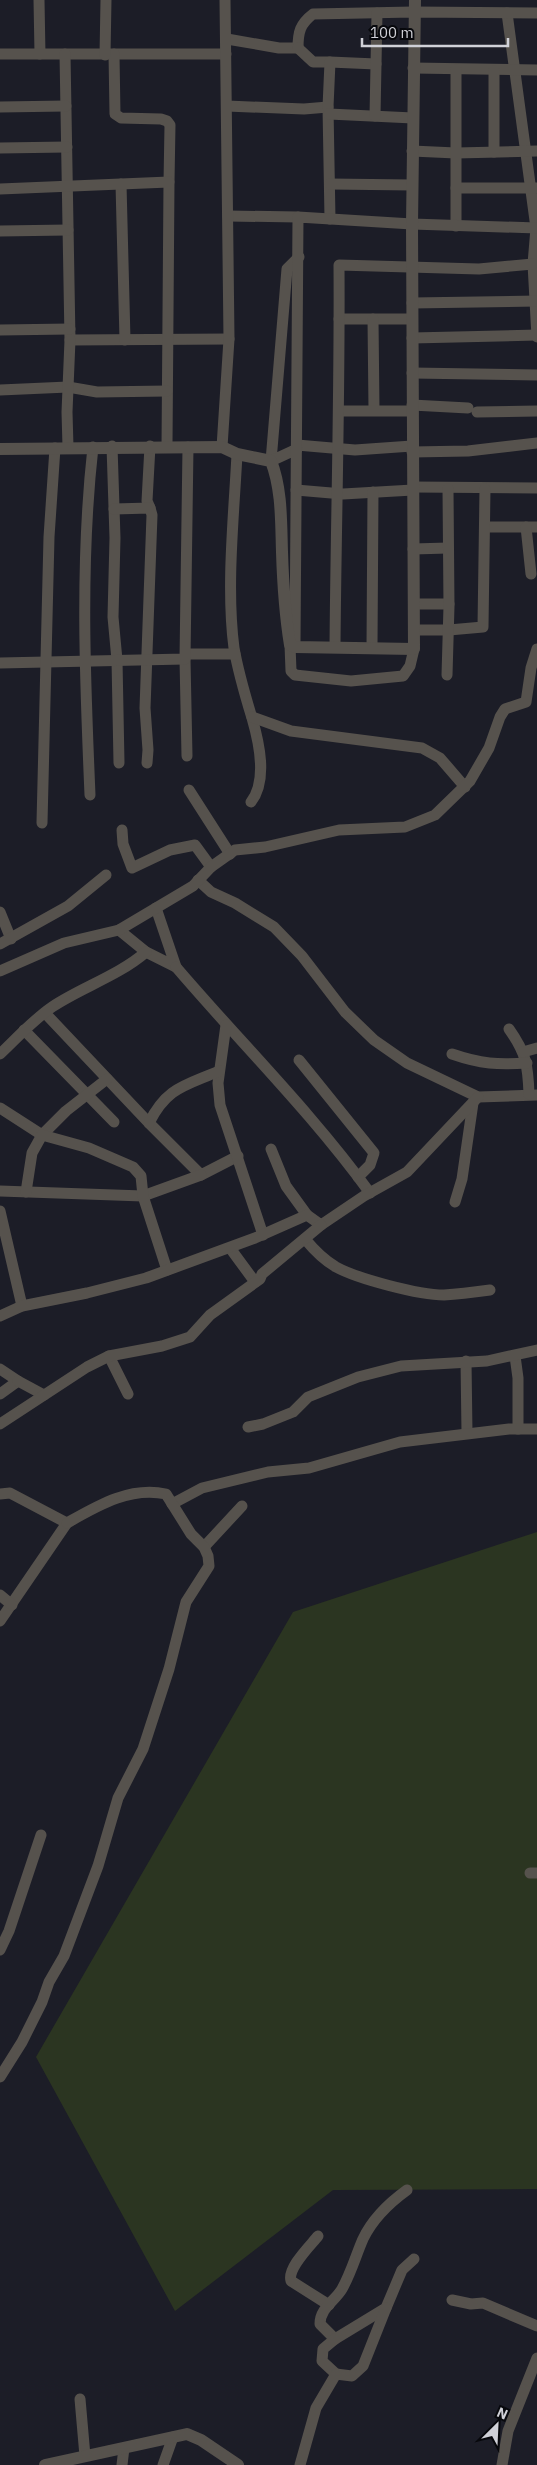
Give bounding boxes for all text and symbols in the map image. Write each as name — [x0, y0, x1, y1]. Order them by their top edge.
scale bar — [362, 15, 508, 47]
text: 100 m — [370, 23, 414, 42]
north arrow — [472, 2400, 522, 2450]
text: N — [494, 2403, 511, 2423]

